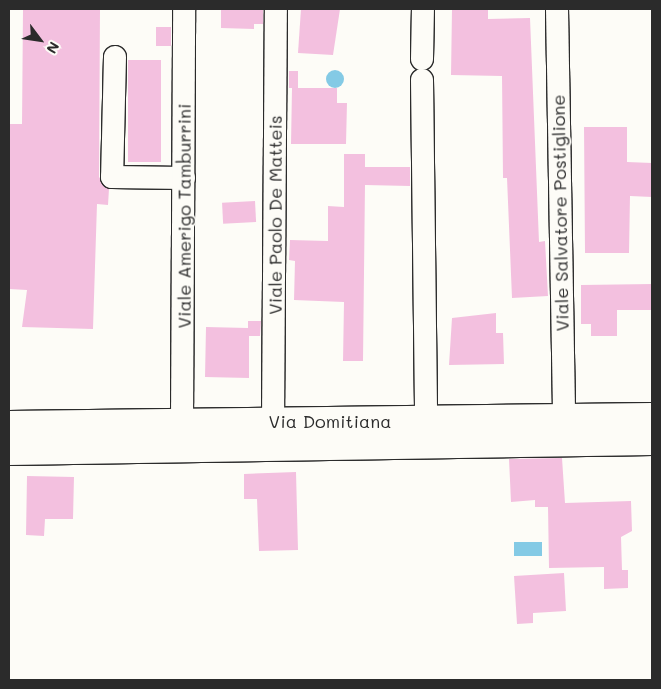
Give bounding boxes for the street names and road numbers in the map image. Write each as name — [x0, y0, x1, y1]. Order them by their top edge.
street label: Viale Salvatore Postiglione — [547, 94, 573, 332]
street label: Viale Amerigo Tamburrini — [173, 103, 195, 329]
street label: Viale Paolo De Matteis — [264, 115, 286, 315]
street label: Via Domitiana — [269, 410, 391, 432]

